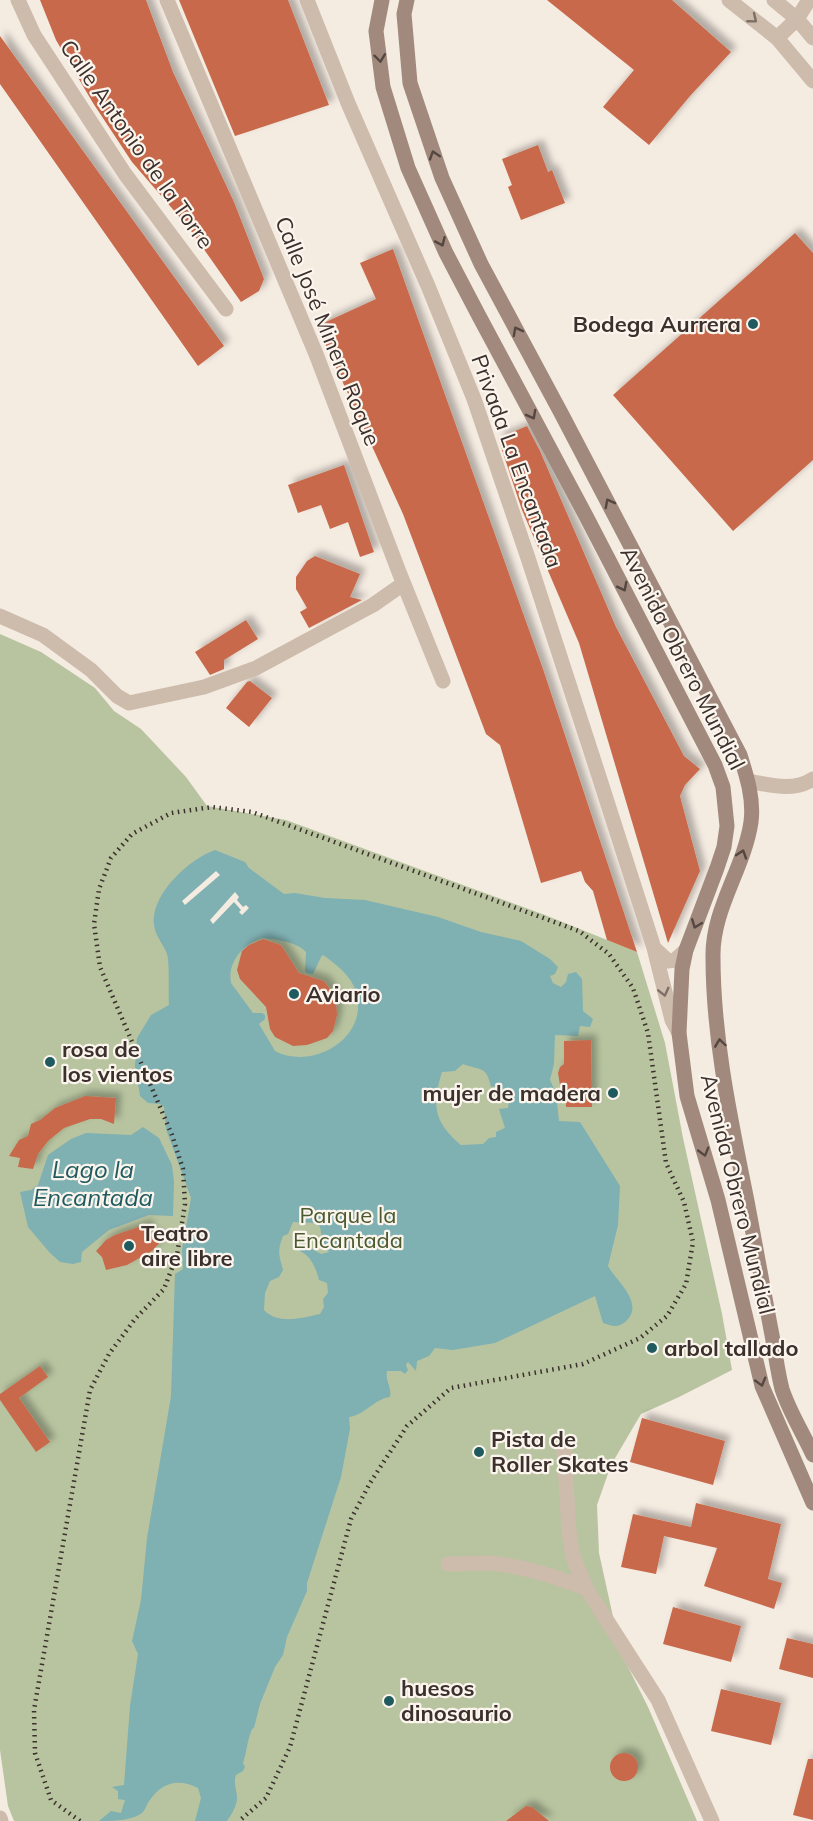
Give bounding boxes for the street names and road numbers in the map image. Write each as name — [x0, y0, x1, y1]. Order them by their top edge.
street label: Calle Antonio de la Torre — [54, 34, 220, 254]
street label: Calle José Minero Roque — [269, 212, 387, 450]
street label: Privada La Encantada — [465, 350, 569, 572]
street label: Avenida Obrero Mundial — [614, 542, 752, 774]
street label: Avenida Obrero Mundial — [695, 1071, 781, 1317]

